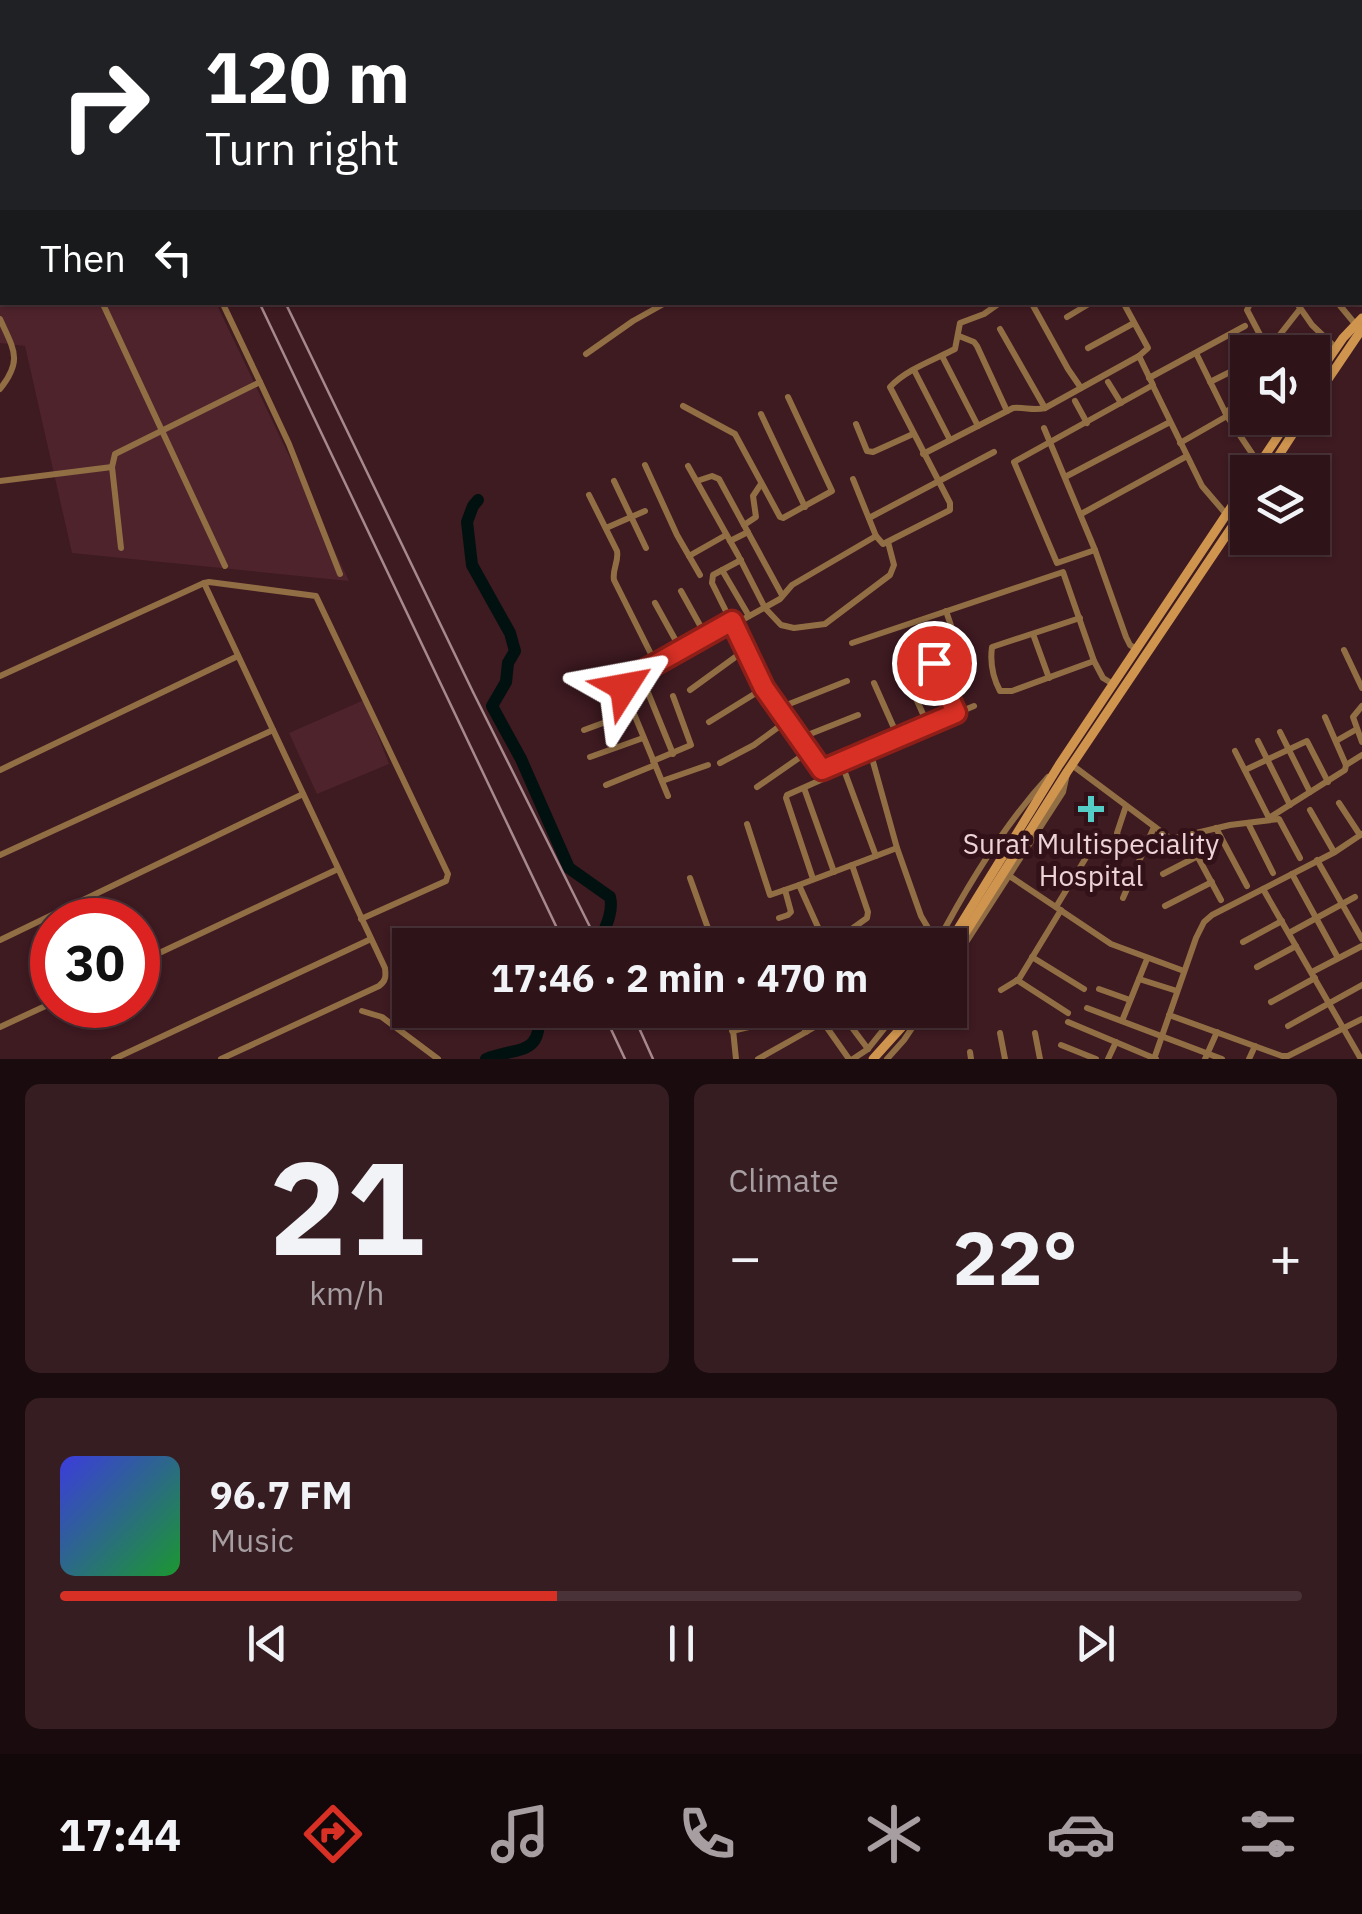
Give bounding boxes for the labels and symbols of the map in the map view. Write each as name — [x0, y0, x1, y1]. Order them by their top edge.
pin — [892, 621, 977, 706]
position arrow — [572, 635, 676, 739]
marker: Surat Multispeciality Hospital — [1078, 796, 1104, 822]
place label: Surat Multispeciality Hospital — [963, 825, 1219, 894]
speed limit sign: 30 — [30, 898, 160, 1028]

